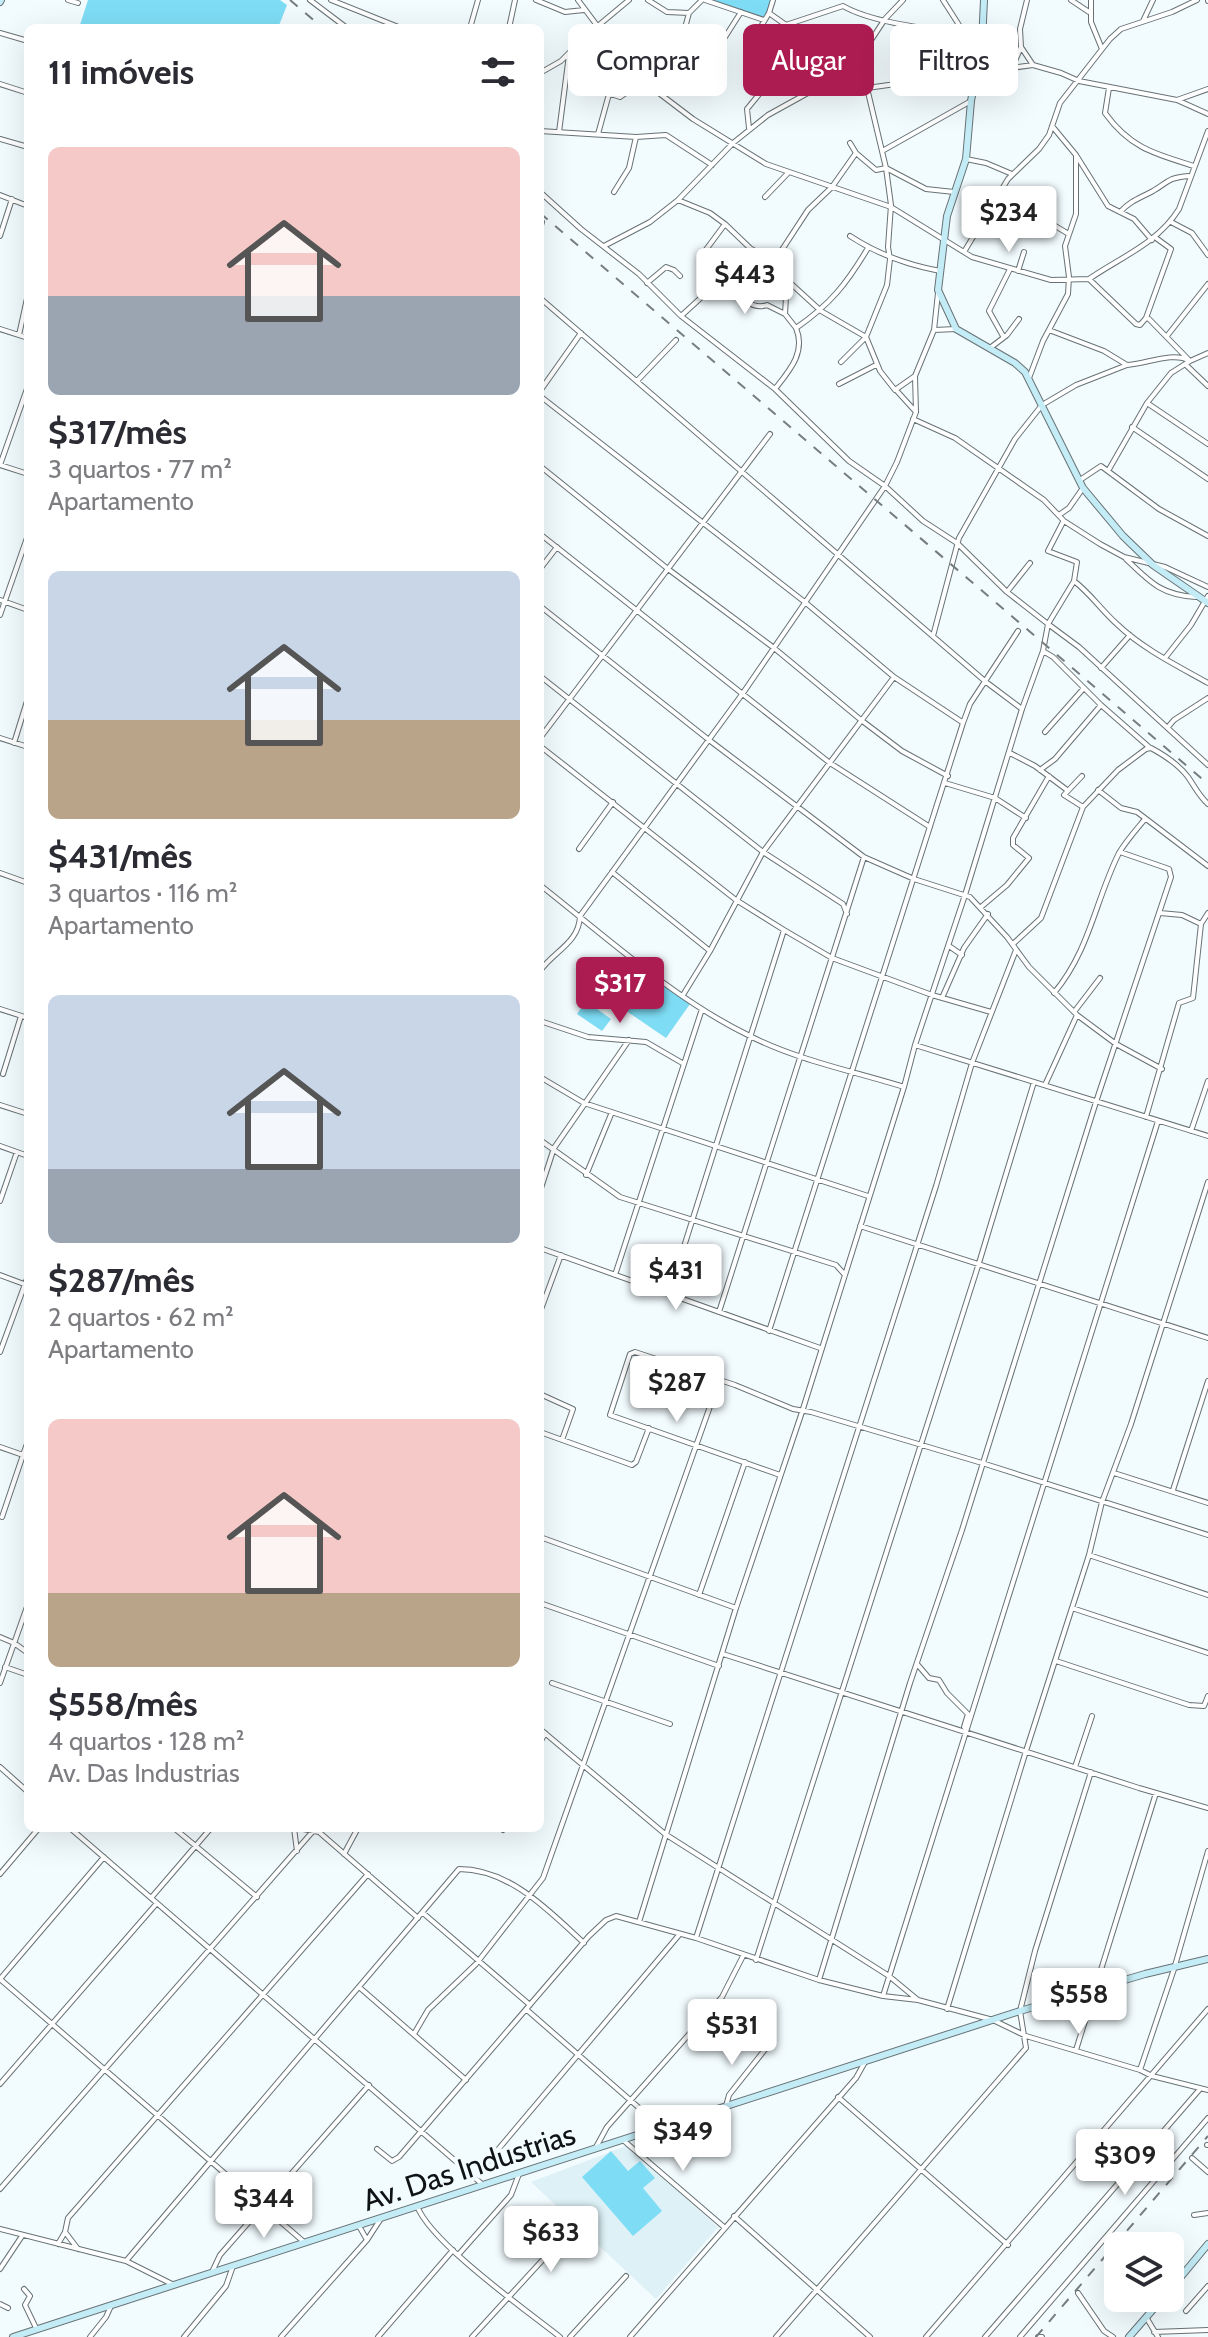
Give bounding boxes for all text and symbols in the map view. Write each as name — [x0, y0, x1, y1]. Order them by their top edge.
chip: Comprar — [568, 24, 727, 96]
chip: Alugar — [743, 24, 874, 96]
chip: Filtros — [890, 24, 1018, 96]
icon: filters — [476, 50, 520, 94]
text: 11 imóveis — [48, 51, 194, 93]
pin: $234 — [962, 186, 1056, 254]
text: $234 — [980, 196, 1039, 228]
icon: home — [212, 199, 356, 343]
pin: $443 — [698, 248, 792, 316]
text: $443 — [714, 258, 776, 290]
text: $317/mês — [48, 411, 187, 453]
text: 3 quartos · 77 m² — [48, 453, 232, 485]
text: Apartamento — [48, 485, 194, 517]
icon: home — [212, 623, 356, 767]
text: $431/mês — [48, 835, 192, 877]
text: 3 quartos · 116 m² — [48, 877, 237, 909]
text: Apartamento — [48, 909, 194, 941]
pin: $317 — [573, 957, 667, 1025]
text: $317 — [594, 967, 646, 999]
icon: home — [212, 1047, 356, 1191]
pin: $431 — [629, 1244, 723, 1312]
text: $431 — [649, 1254, 703, 1286]
text: $287/mês — [48, 1259, 195, 1301]
text: 2 quartos · 62 m² — [48, 1301, 234, 1333]
text: Apartamento — [48, 1333, 194, 1365]
pin: $287 — [630, 1356, 724, 1424]
text: $287 — [648, 1366, 706, 1398]
icon: home — [212, 1471, 356, 1615]
text: $558/mês — [48, 1683, 198, 1725]
text: 4 quartos · 128 m² — [48, 1725, 244, 1757]
text: Av. Das Industrias — [48, 1757, 240, 1789]
pin: $558 — [1032, 1968, 1126, 2036]
text: $558 — [1050, 1978, 1108, 2010]
pin: $531 — [685, 1999, 779, 2067]
text: $531 — [706, 2009, 758, 2041]
pin: $349 — [636, 2105, 730, 2173]
street label: Av. Das Industrias — [358, 2115, 580, 2219]
text: $349 — [653, 2115, 713, 2147]
pin: $309 — [1078, 2129, 1172, 2197]
text: $309 — [1094, 2139, 1156, 2171]
pin: $344 — [217, 2172, 311, 2240]
text: $344 — [233, 2182, 295, 2214]
pin: $633 — [504, 2206, 598, 2274]
text: $633 — [522, 2216, 580, 2248]
map controls — [1104, 2232, 1184, 2312]
button: layers — [1104, 2232, 1184, 2312]

